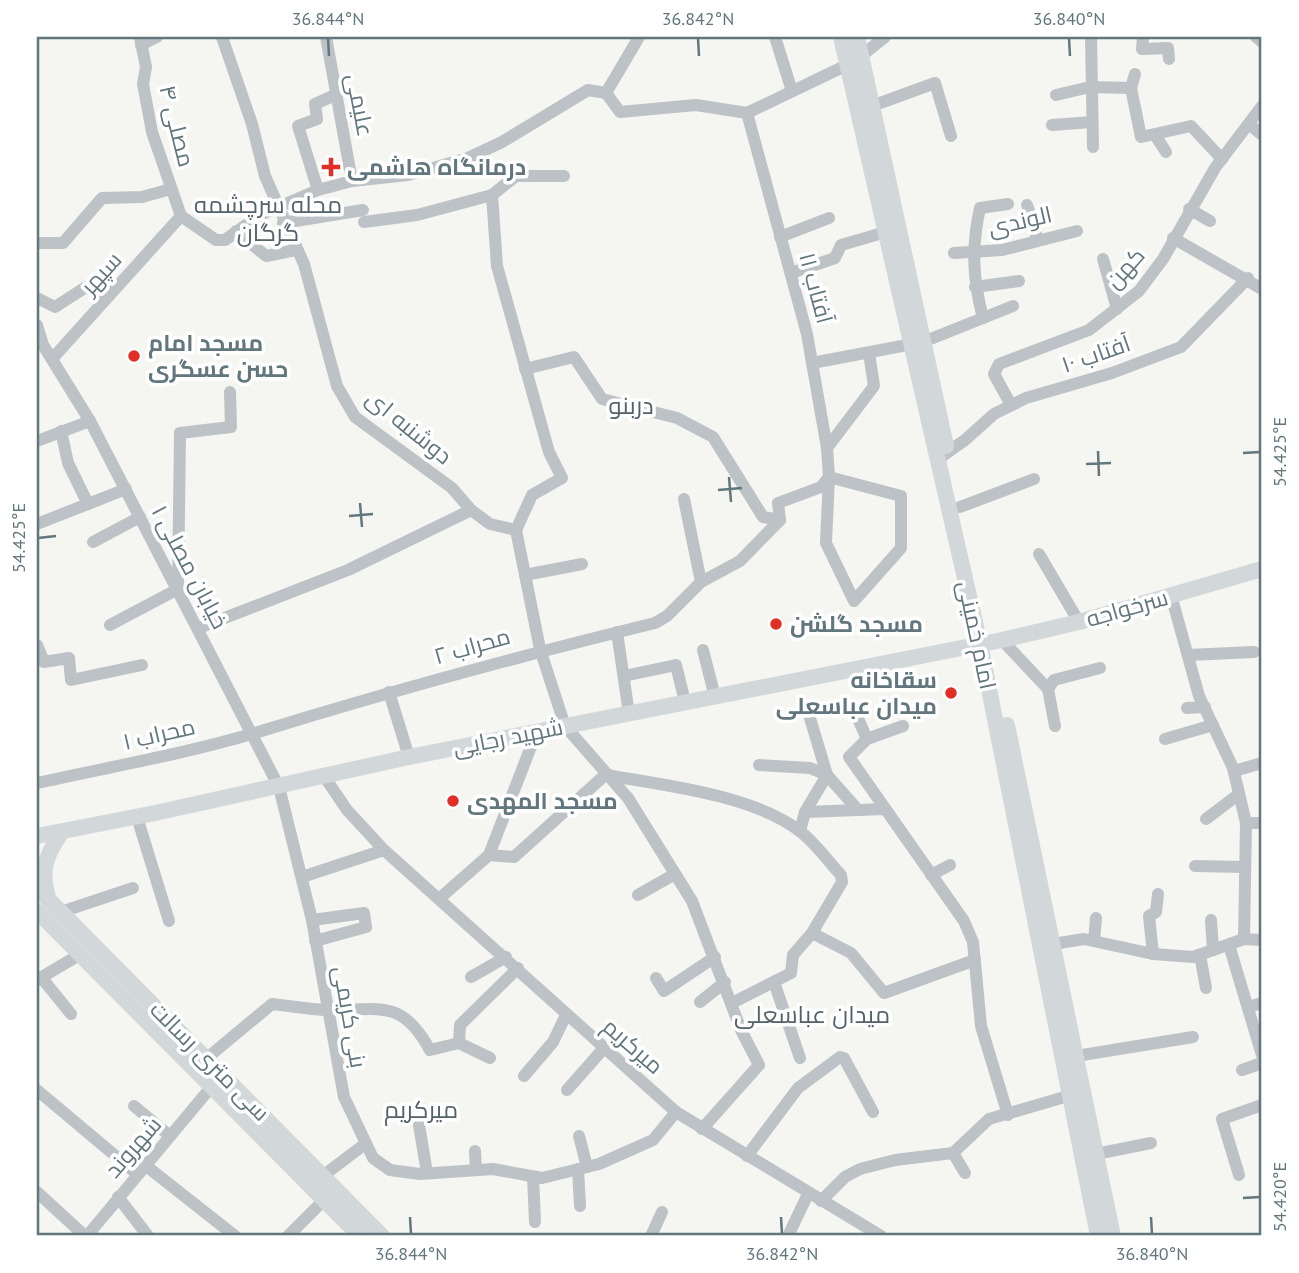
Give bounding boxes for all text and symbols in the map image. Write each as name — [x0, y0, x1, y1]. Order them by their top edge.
text: 36.844°N — [292, 7, 364, 30]
text: 36.842°N — [662, 7, 734, 30]
text: 36.840°N — [1033, 7, 1105, 30]
street label: علیمی — [340, 71, 381, 139]
street label: ۴ مصلی — [153, 82, 202, 170]
place label: درمانگاه هاشمی — [347, 152, 526, 181]
marker: درمانگاه هاشمی — [321, 157, 341, 177]
district label: محله سرچشمه گرگان — [194, 189, 342, 248]
street label: الوندی — [985, 199, 1055, 242]
street label: کهن — [1099, 241, 1151, 294]
street label: سپهر — [72, 245, 127, 302]
street label: آفتاب ۱۱ — [793, 249, 840, 327]
place label: مسجد امام حسن عسگری — [148, 328, 288, 383]
street label: ۱۰ آفتاب — [1058, 328, 1134, 379]
marker: مسجد امام حسن عسگری — [126, 348, 142, 364]
street label: دوشنبه ای — [360, 383, 458, 470]
district label: دربنو — [608, 390, 654, 421]
text: 54.425°E — [1268, 417, 1291, 487]
street label: خیابان مصلی ۱ — [146, 500, 235, 633]
text: 54.425°E — [7, 503, 30, 573]
street label: امام خمینی — [950, 578, 1003, 692]
street label: سرخواجه — [1083, 582, 1171, 633]
place label: مسجد گلشن — [790, 609, 923, 638]
marker: مسجد گلشن — [768, 616, 784, 632]
street label: ۲ محراب — [430, 621, 513, 670]
place label: سقاخانه میدان عباسعلی — [776, 665, 937, 720]
marker: سقاخانه میدان عباسعلی — [943, 685, 959, 701]
street label: ۱ محراب — [120, 711, 198, 756]
street label: شهید رجایی — [450, 712, 565, 761]
place label: مسجد المهدی — [467, 786, 618, 815]
marker: مسجد المهدی — [445, 793, 461, 809]
street label: بنی کریمی — [327, 964, 374, 1070]
street label: سی متری رسالت — [144, 995, 276, 1127]
district label: میدان عباسعلی — [734, 999, 890, 1030]
street label: میرکریم — [596, 1011, 670, 1081]
district label: میرکریم — [384, 1094, 458, 1126]
street label: شهروند — [98, 1110, 167, 1183]
text: 54.420°E — [1268, 1162, 1291, 1232]
text: 36.844°N — [375, 1242, 447, 1265]
text: 36.842°N — [746, 1242, 818, 1265]
text: 36.840°N — [1116, 1242, 1188, 1265]

